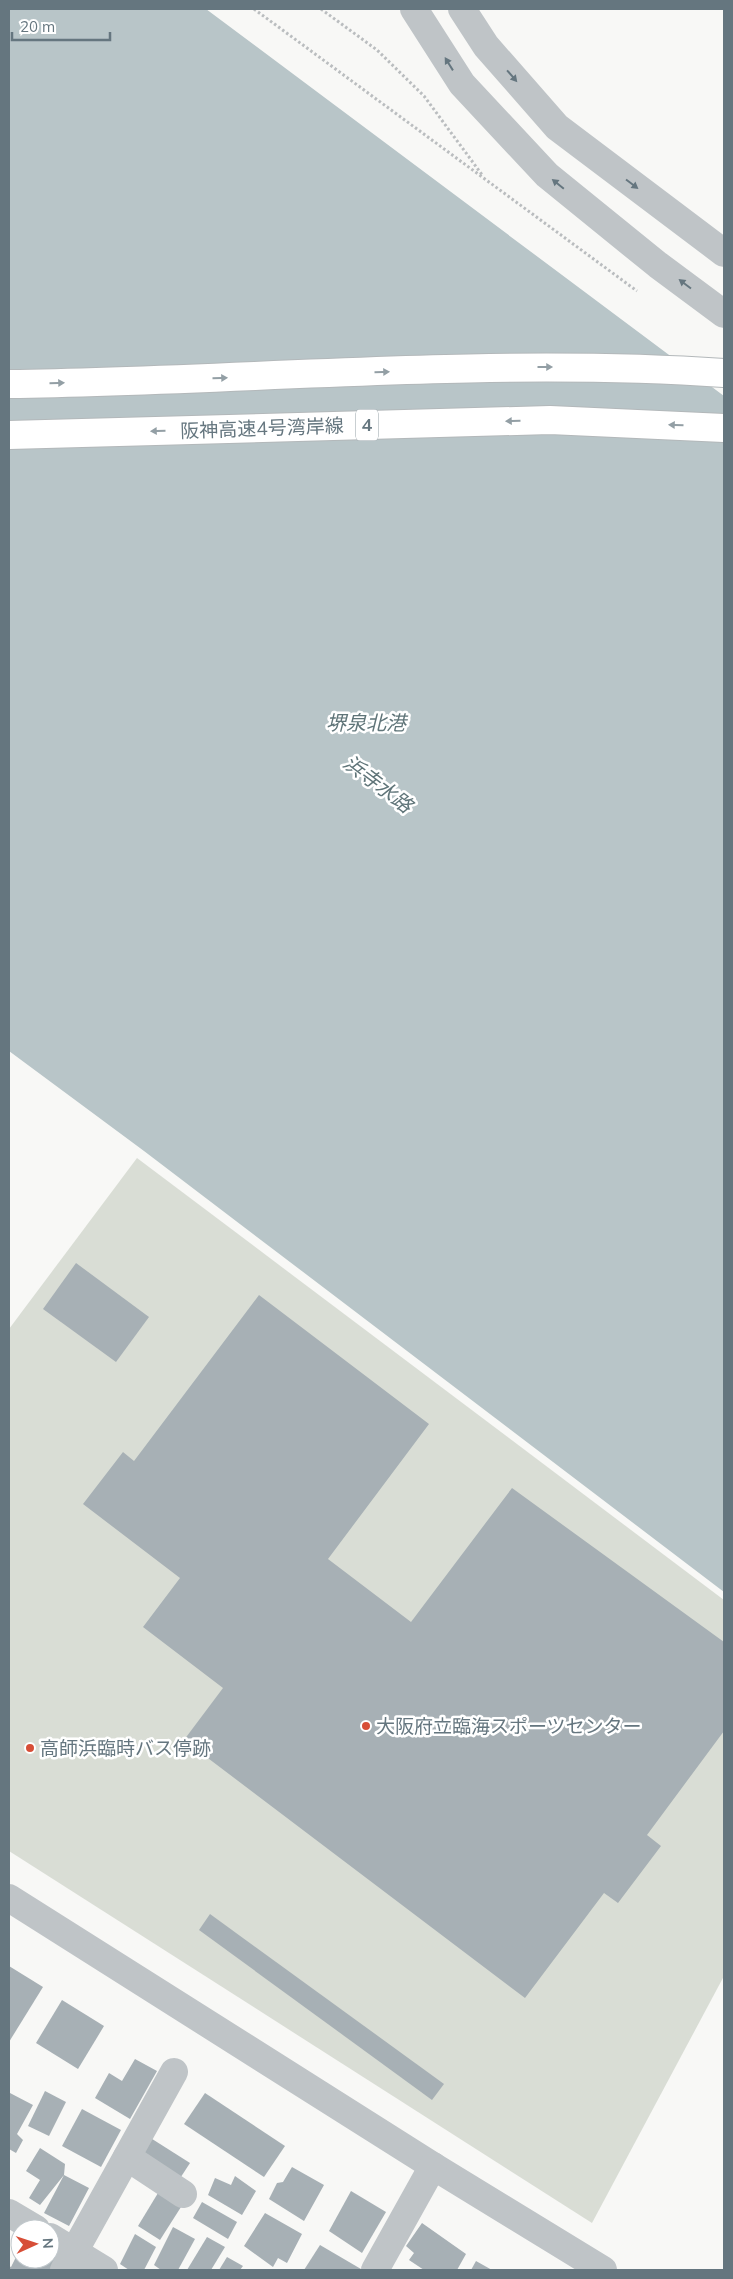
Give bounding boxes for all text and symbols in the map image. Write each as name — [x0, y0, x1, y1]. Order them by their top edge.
scale bar — [12, 10, 110, 42]
text: 20 m — [20, 17, 55, 36]
one-way arrow — [444, 57, 454, 70]
one-way arrow — [506, 69, 518, 81]
one-way arrow — [551, 178, 564, 189]
one-way arrow — [625, 178, 638, 189]
one-way arrow — [679, 279, 692, 290]
one-way arrow — [537, 363, 553, 371]
one-way arrow — [375, 368, 391, 376]
one-way arrow — [212, 373, 228, 381]
one-way arrow — [50, 379, 66, 387]
road number: 4 — [356, 410, 378, 440]
street label: 阪神高速4号湾岸線 — [180, 413, 344, 443]
one-way arrow — [505, 418, 521, 426]
one-way arrow — [667, 420, 683, 428]
one-way arrow — [150, 427, 166, 435]
water label: 堺泉北港 — [326, 710, 409, 735]
water label: 浜寺水路 — [339, 750, 419, 819]
place label: 大阪府立臨海スポーツセンター — [376, 1714, 642, 1738]
marker: 大阪府立臨海スポーツセンター — [360, 1720, 372, 1732]
place label: 高師浜臨時バス停跡 — [40, 1736, 211, 1760]
marker: 高師浜臨時バス停跡 — [24, 1742, 36, 1754]
north arrow — [10, 2219, 60, 2269]
text: N — [39, 2238, 57, 2249]

